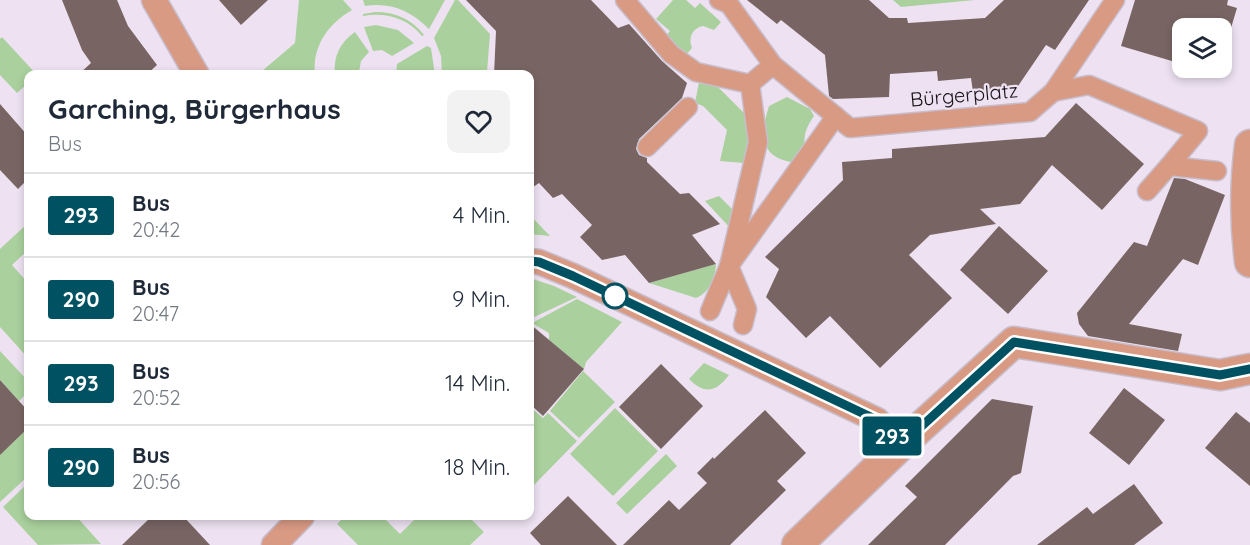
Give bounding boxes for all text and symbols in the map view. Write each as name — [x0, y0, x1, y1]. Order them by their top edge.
map controls — [1172, 18, 1232, 78]
button: layers — [1172, 18, 1232, 78]
street label: Bürgerplatz — [909, 77, 1019, 112]
button: heart — [447, 90, 510, 153]
text: Garching, Bürgerhaus — [48, 91, 341, 126]
text: Bus — [48, 131, 82, 156]
text: Bus — [132, 189, 170, 217]
text: 4 Min. — [453, 201, 510, 229]
text: 293 — [63, 202, 99, 228]
text: 20:42 — [132, 217, 180, 242]
text: Bus — [132, 273, 170, 301]
unlabelled marker — [602, 283, 628, 309]
text: 9 Min. — [452, 285, 510, 313]
text: 290 — [63, 286, 99, 312]
text: 20:47 — [132, 301, 179, 326]
text: Bus — [132, 357, 170, 385]
text: 14 Min. — [445, 369, 510, 397]
text: 293 — [63, 370, 99, 396]
text: 20:52 — [132, 385, 181, 410]
line badge: 293 — [858, 416, 926, 456]
text: 293 — [874, 423, 910, 449]
text: Bus — [132, 441, 170, 469]
text: 18 Min. — [444, 453, 510, 481]
text: 290 — [63, 454, 99, 480]
text: 20:56 — [132, 469, 180, 494]

